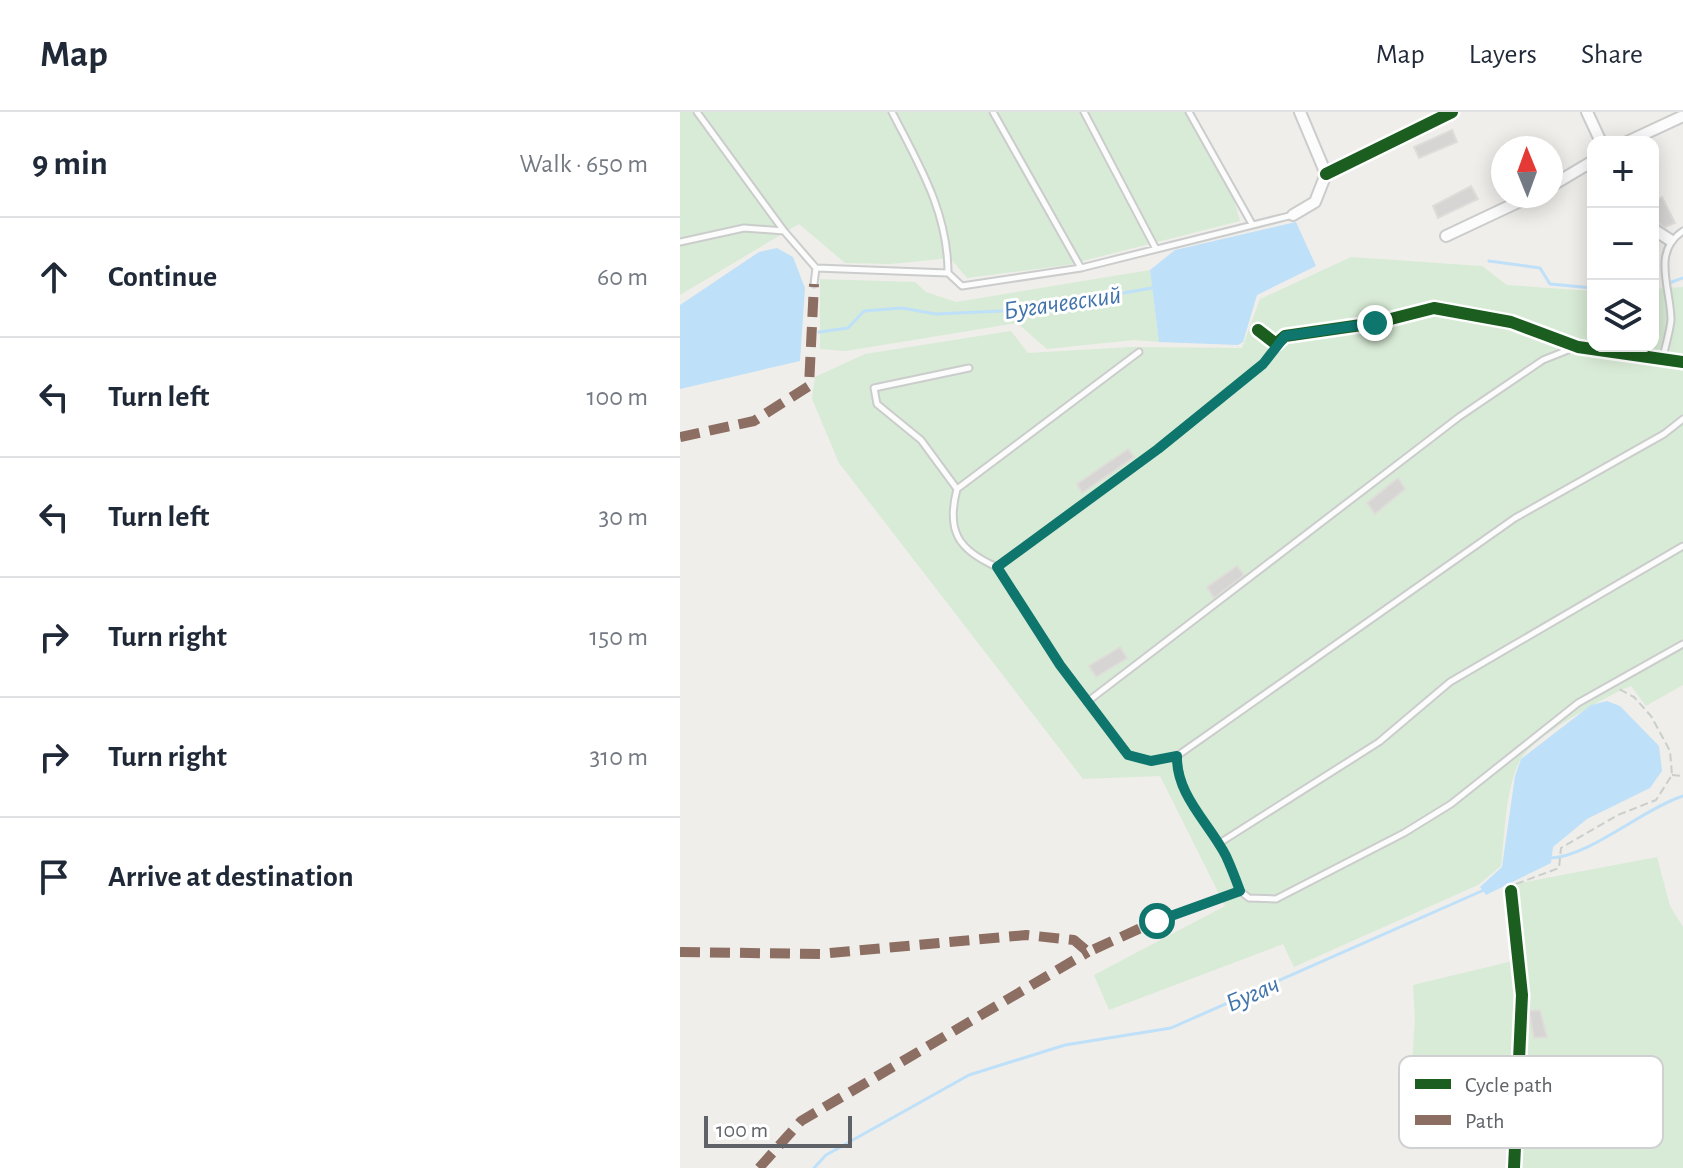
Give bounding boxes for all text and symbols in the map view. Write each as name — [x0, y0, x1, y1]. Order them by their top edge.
text: Map — [40, 36, 108, 74]
text: Map — [1376, 41, 1425, 69]
text: Layers — [1469, 41, 1537, 69]
text: Share — [1581, 41, 1643, 69]
north arrow — [1491, 136, 1563, 208]
map controls — [1587, 136, 1659, 352]
button: + — [1587, 136, 1659, 208]
text: 9 min — [32, 147, 108, 181]
text: Walk · 650 m — [519, 151, 648, 177]
button: − — [1587, 208, 1659, 280]
icon: ahead — [32, 255, 76, 299]
text: Continue — [108, 262, 217, 292]
text: 60 m — [597, 264, 648, 290]
button: layers — [1587, 280, 1659, 352]
water label: Бугачевский — [1002, 282, 1123, 324]
route end — [1357, 305, 1393, 341]
icon: left — [32, 375, 76, 419]
text: Turn left — [108, 382, 209, 412]
text: 100 m — [587, 384, 648, 410]
icon: left — [32, 495, 76, 539]
text: Turn left — [108, 502, 209, 532]
text: 30 m — [598, 504, 648, 530]
icon: right — [32, 615, 76, 659]
text: Turn right — [108, 622, 227, 652]
text: 150 m — [589, 624, 648, 650]
icon: right — [32, 735, 76, 779]
text: Turn right — [108, 742, 227, 772]
text: 310 m — [590, 744, 648, 770]
icon: arrive — [32, 855, 76, 899]
text: Arrive at destination — [108, 862, 354, 892]
route start — [1139, 903, 1175, 939]
water label: Бугач — [1222, 971, 1283, 1017]
legend — [1399, 1056, 1663, 1148]
text: Cycle path — [1465, 1074, 1553, 1096]
text: Path — [1465, 1110, 1505, 1132]
scale bar — [704, 1112, 852, 1148]
text: 100 m — [716, 1119, 768, 1141]

